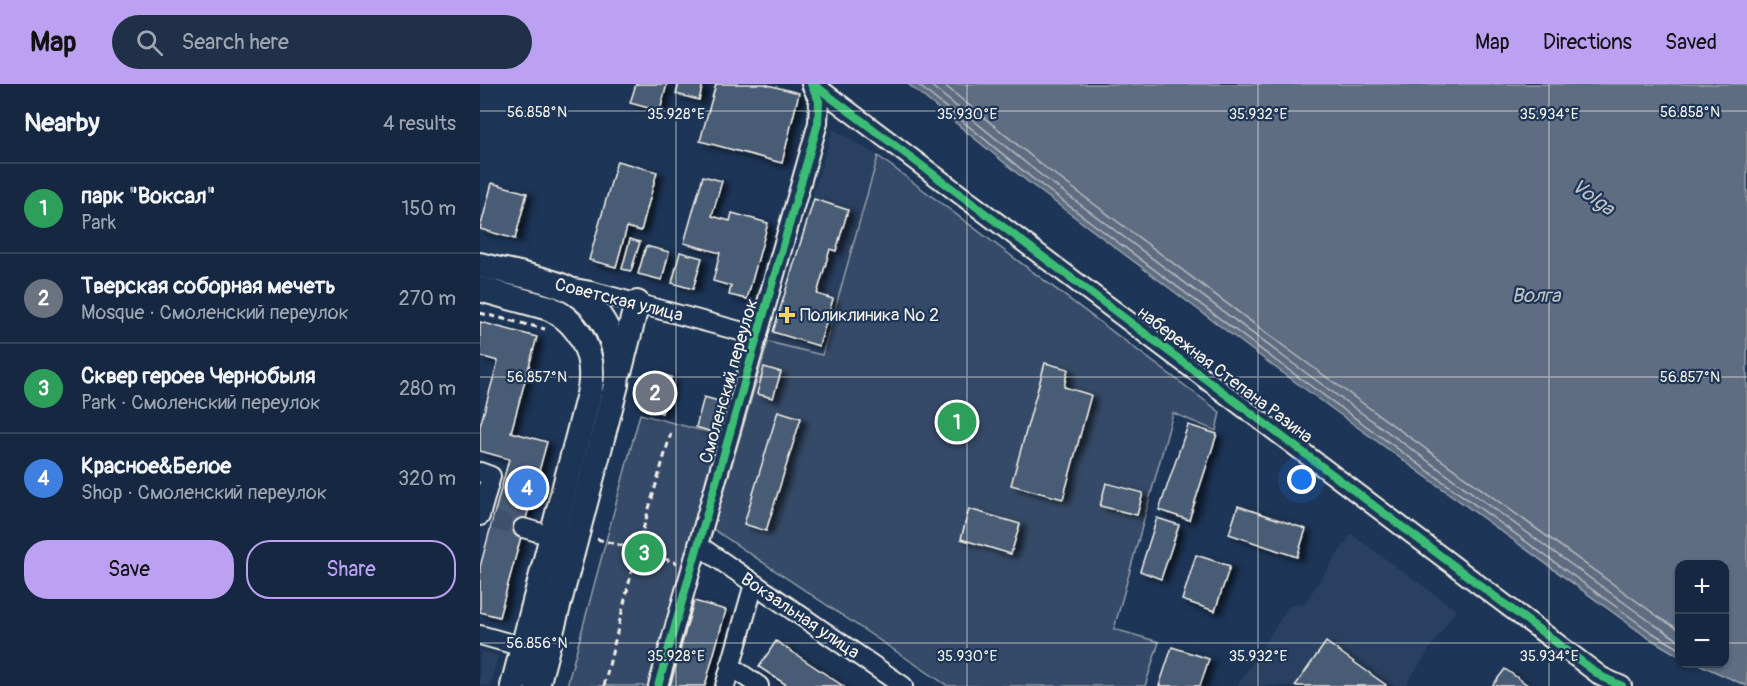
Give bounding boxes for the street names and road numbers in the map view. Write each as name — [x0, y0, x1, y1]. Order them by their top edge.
street label: Советская улица — [552, 273, 686, 327]
street label: Смоленский переулок — [694, 296, 764, 466]
street label: набережная Степана Разина — [1133, 301, 1317, 449]
street label: Вокзальная улица — [736, 568, 864, 664]

